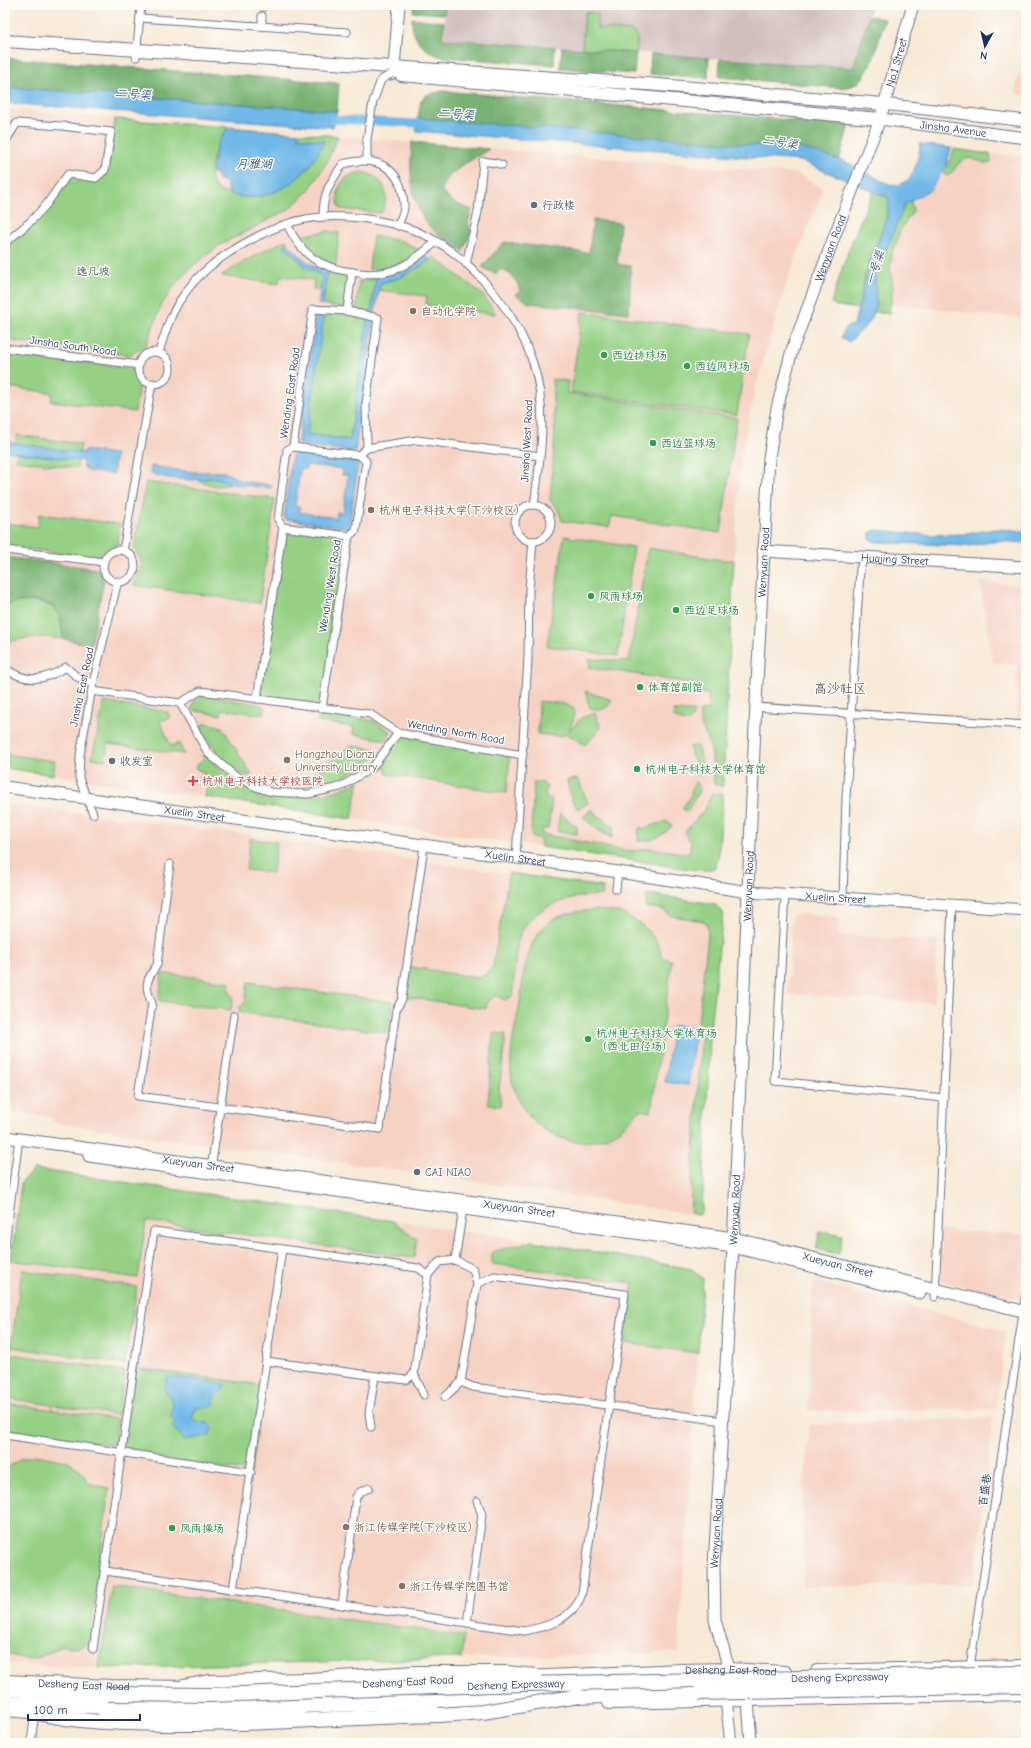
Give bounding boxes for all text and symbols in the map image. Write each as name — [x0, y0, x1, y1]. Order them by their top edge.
north arrow — [965, 26, 1005, 66]
street label: No.1 Street — [883, 36, 910, 88]
text: N — [979, 48, 988, 62]
water label: 二号渠 — [115, 86, 152, 102]
water label: 二号渠 — [438, 106, 475, 122]
street label: Jinsha Avenue — [919, 118, 988, 139]
water label: 二号渠 — [761, 132, 800, 152]
water label: 月雅湖 — [236, 157, 273, 171]
place label: 行政楼 — [542, 199, 575, 212]
marker: 行政楼 — [529, 200, 539, 210]
street label: Wenyuan Road — [812, 213, 849, 283]
water label: 一号渠 — [863, 248, 888, 287]
park label: 逸凡坡 — [77, 265, 110, 278]
place label: 自动化学院 — [421, 305, 476, 318]
marker: 自动化学院 — [408, 306, 418, 316]
street label: Jinsha South Road — [29, 333, 117, 359]
street label: Wending East Road — [277, 347, 303, 439]
place label: 西边排球场 — [612, 349, 667, 362]
marker: 西边排球场 — [599, 350, 609, 360]
place label: 西边网球场 — [695, 360, 750, 373]
marker: 西边网球场 — [682, 361, 692, 371]
street label: Jinsha West Road — [518, 399, 536, 483]
place label: 西边篮球场 — [661, 437, 716, 450]
marker: 西边篮球场 — [648, 438, 658, 448]
place label: 杭州电子科技大学(下沙校区) — [379, 504, 519, 517]
marker: 杭州电子科技大学(下沙校区) — [366, 505, 376, 515]
street label: Wenyuan Road — [755, 527, 772, 598]
street label: Wending West Road — [316, 539, 344, 633]
street label: Huajing Street — [861, 550, 930, 568]
place label: 风雨球场 — [599, 590, 643, 603]
marker: 风雨球场 — [586, 591, 596, 601]
place label: 西边足球场 — [684, 604, 739, 617]
marker: 西边足球场 — [671, 605, 681, 615]
street label: Jinsha East Road — [67, 646, 97, 728]
place label: 体育馆副馆 — [648, 681, 703, 694]
district label: 高沙社区 — [814, 681, 866, 696]
marker: 体育馆副馆 — [635, 682, 645, 692]
street label: Wending North Road — [407, 717, 506, 747]
place label: Hangzhou Dianzi University Library — [295, 748, 377, 774]
place label: 收发室 — [120, 755, 153, 768]
marker: Hangzhou Dianzi University Library — [282, 755, 292, 765]
marker: 收发室 — [107, 756, 117, 766]
place label: 杭州电子科技大学体育馆 — [645, 763, 766, 776]
marker: 杭州电子科技大学体育馆 — [632, 764, 642, 774]
marker: 杭州电子科技大学校医院 — [187, 775, 199, 787]
place label: 杭州电子科技大学校医院 — [202, 775, 323, 788]
street label: Xuelin Street — [163, 803, 226, 824]
street label: Xuelin Street — [484, 847, 547, 868]
street label: Wenyuan Road — [740, 850, 756, 921]
street label: Xuelin Street — [805, 889, 867, 906]
place label: 杭州电子科技大学体育场 （西北田径场） — [596, 1027, 717, 1053]
marker: 杭州电子科技大学体育场 （西北田径场） — [583, 1034, 593, 1044]
street label: Xueyuan Street — [161, 1152, 236, 1175]
place label: CAI NIAO — [425, 1166, 471, 1179]
marker: CAI NIAO — [412, 1167, 422, 1177]
street label: Wenyuan Road — [727, 1174, 743, 1245]
street label: Xueyuan Street — [482, 1197, 557, 1220]
street label: Xueyuan Street — [801, 1249, 875, 1280]
street label: 百盛巷 — [976, 1473, 994, 1507]
street label: Wenyuan Road — [707, 1497, 724, 1569]
place label: 浙江传媒学院(下沙校区) — [354, 1521, 472, 1534]
place label: 风雨操场 — [180, 1522, 224, 1535]
marker: 浙江传媒学院(下沙校区) — [341, 1522, 351, 1532]
marker: 风雨操场 — [167, 1523, 177, 1533]
place label: 浙江传媒学院图书馆 — [410, 1580, 509, 1593]
marker: 浙江传媒学院图书馆 — [397, 1581, 407, 1591]
street label: Desheng East Road — [685, 1662, 777, 1678]
street label: Desheng Expressway — [791, 1670, 889, 1685]
street label: Desheng East Road — [362, 1673, 454, 1691]
street label: Desheng East Road — [38, 1676, 130, 1693]
street label: Desheng Expressway — [467, 1677, 565, 1692]
scale bar — [28, 1696, 140, 1722]
text: 100 m — [34, 1703, 67, 1717]

